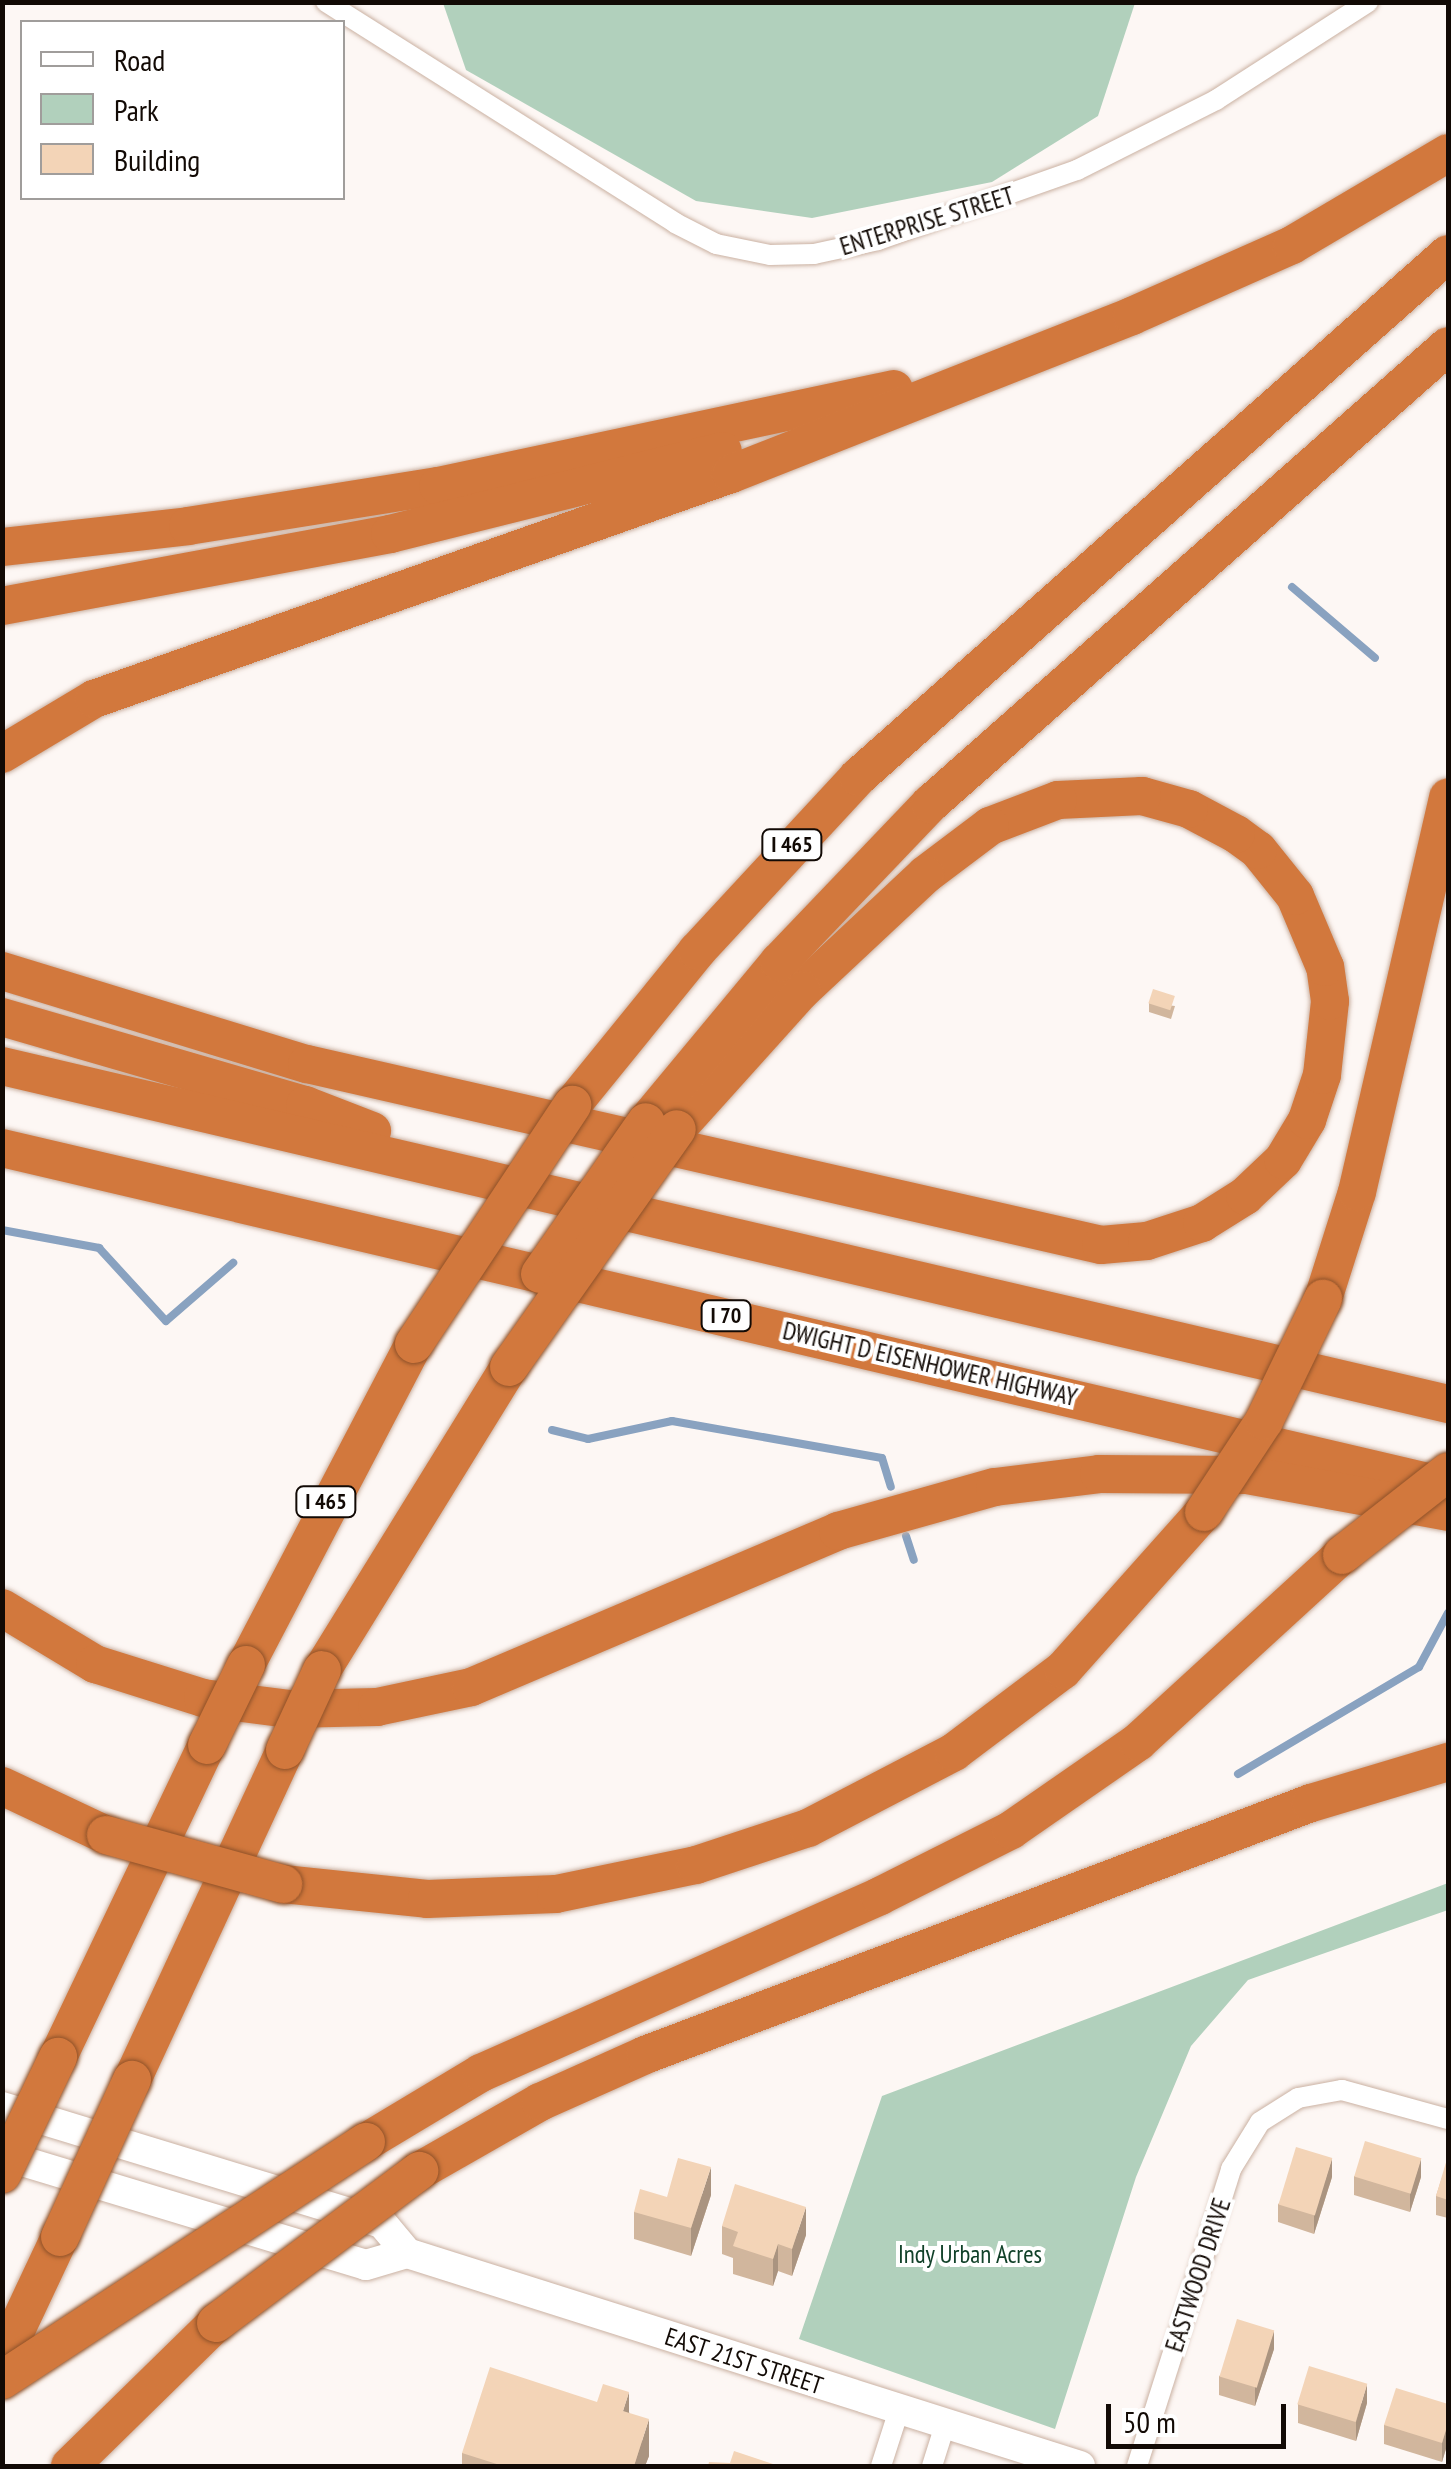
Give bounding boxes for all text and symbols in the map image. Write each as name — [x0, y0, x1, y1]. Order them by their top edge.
legend — [20, 20, 345, 200]
text: Road — [114, 40, 165, 79]
text: Park — [114, 90, 159, 129]
text: Building — [114, 140, 200, 179]
street label: ENTERPRISE STREET — [836, 180, 1018, 262]
road number: I 465 — [760, 828, 824, 862]
road number: I 70 — [698, 1299, 754, 1333]
street label: DWIGHT D EISENHOWER HIGHWAY — [780, 1315, 1080, 1413]
road number: I 465 — [294, 1485, 358, 1519]
street label: EASTWOOD DRIVE — [1159, 2194, 1237, 2356]
park label: Indy Urban Acres — [897, 2239, 1043, 2269]
street label: EAST 21ST STREET — [660, 2321, 828, 2401]
scale bar — [1111, 2384, 1291, 2446]
text: 50 m — [1123, 2402, 1176, 2441]

